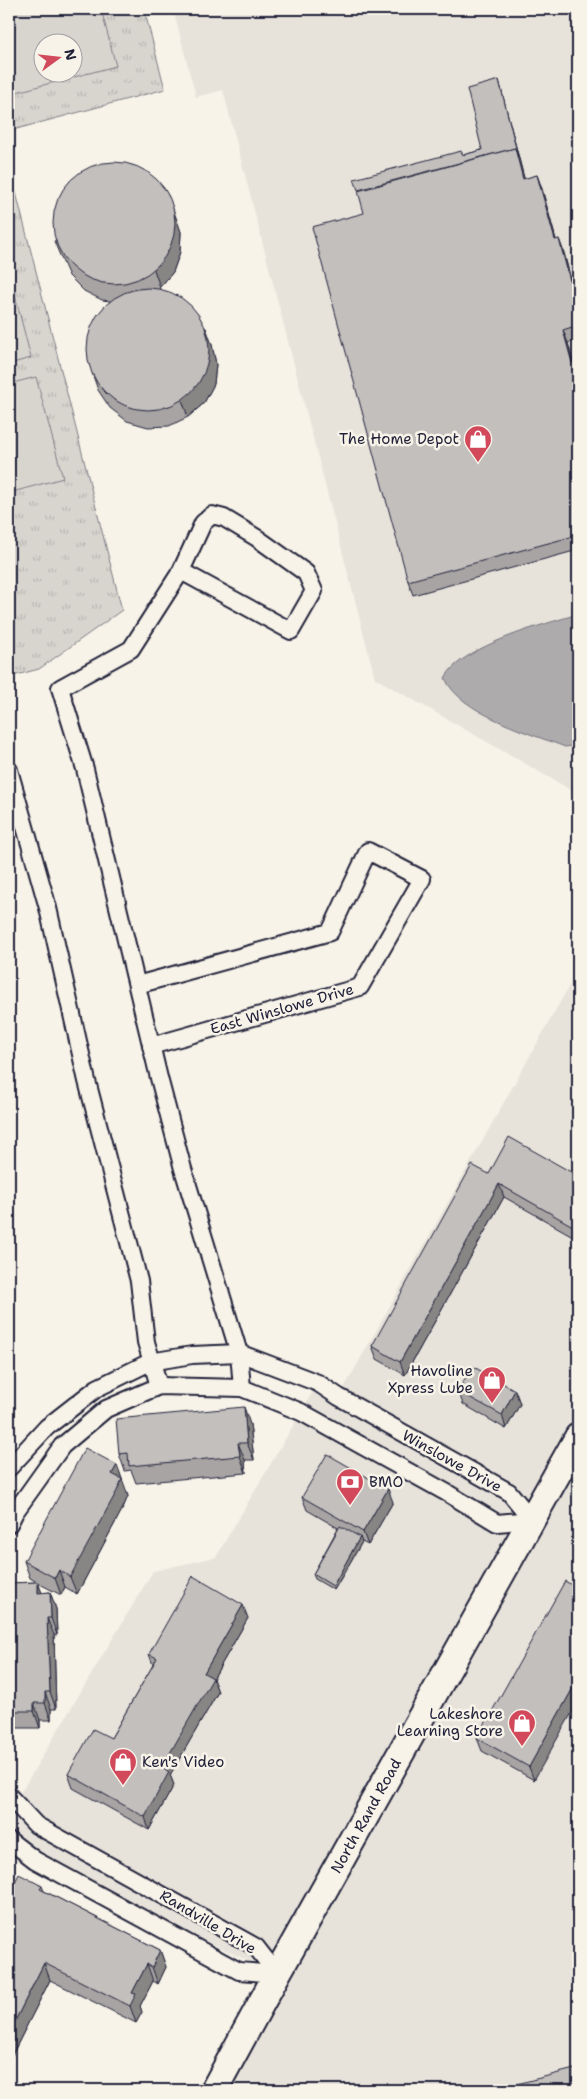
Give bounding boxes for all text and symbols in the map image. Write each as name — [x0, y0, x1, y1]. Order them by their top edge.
north arrow — [32, 32, 82, 82]
text: N — [60, 47, 81, 62]
shop icon: The Home Depot — [463, 424, 493, 463]
place label: The Home Depot — [339, 429, 459, 449]
street label: East Winslowe Drive — [208, 979, 356, 1039]
place label: Havoline Xpress Lube — [388, 1361, 473, 1398]
shop icon: Havoline Xpress Lube — [477, 1365, 507, 1404]
street label: Winslowe Drive — [399, 1425, 505, 1497]
bank icon: BMO — [335, 1467, 365, 1506]
place label: BMO — [369, 1472, 403, 1492]
place label: Lakeshore Learning Store — [397, 1704, 503, 1741]
shop icon: Lakeshore Learning Store — [507, 1708, 537, 1747]
shop icon: Ken's Video — [108, 1747, 138, 1786]
place label: Ken's Video — [142, 1752, 224, 1772]
street label: North Rand Road — [326, 1755, 406, 1877]
street label: Randville Drive — [156, 1885, 260, 1959]

